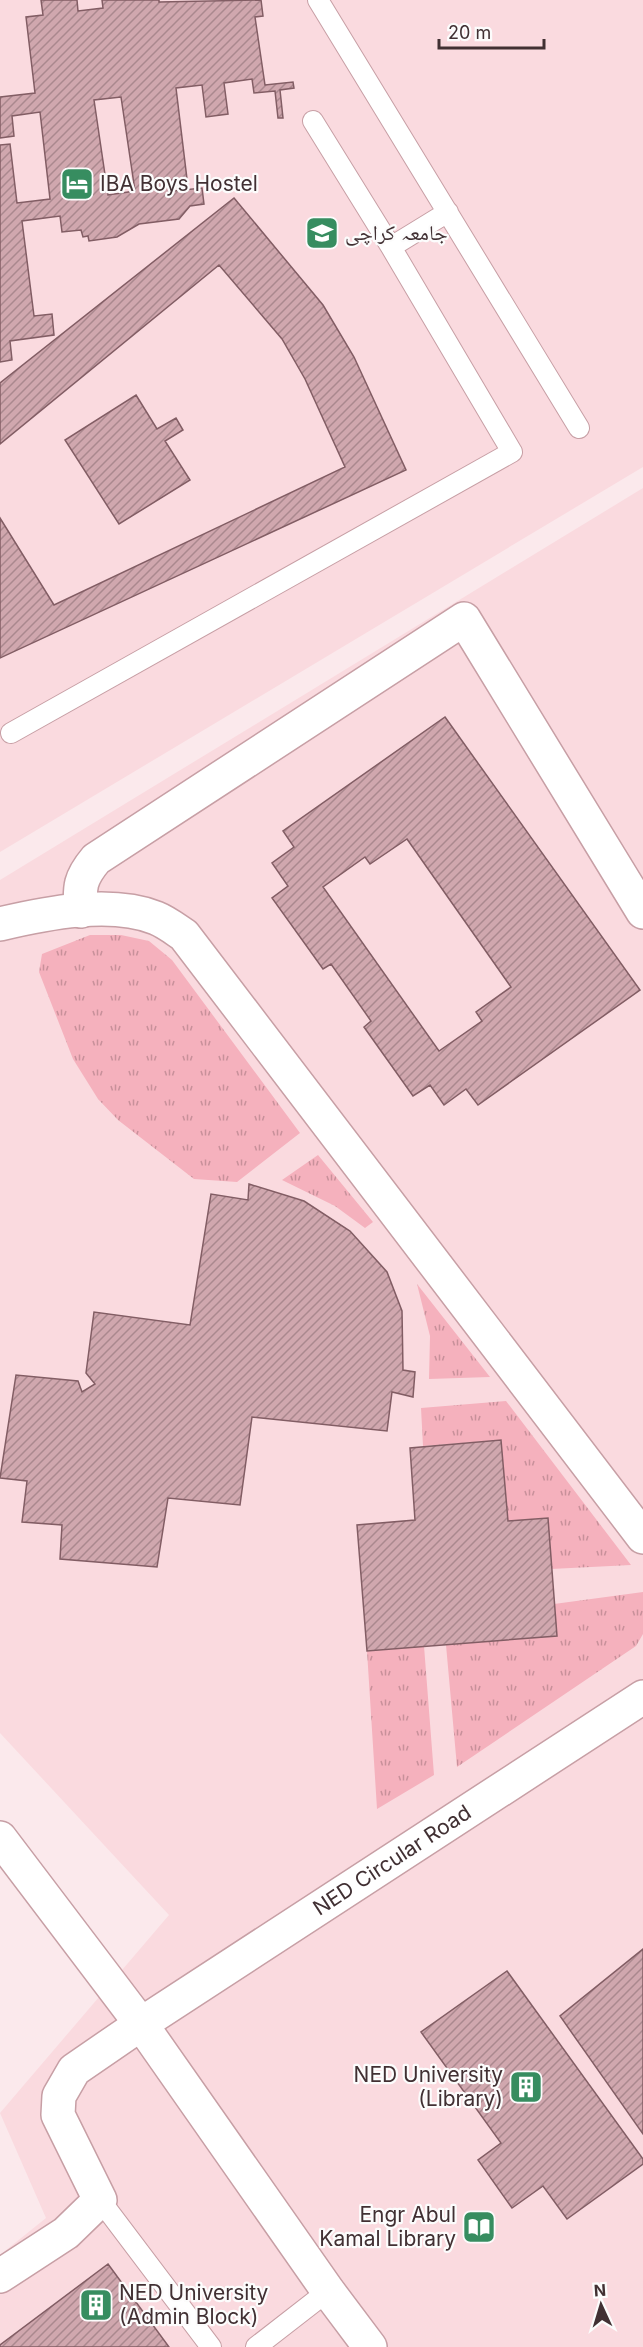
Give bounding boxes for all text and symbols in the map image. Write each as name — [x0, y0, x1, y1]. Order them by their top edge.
scale bar — [439, 12, 544, 50]
text: 20 m — [448, 22, 491, 43]
hotel icon: IBA Boys Hostel — [59, 166, 95, 202]
place label: IBA Boys Hostel — [100, 171, 258, 196]
school or university icon: جامعہ کراچی — [304, 215, 340, 251]
place label: جامعہ کراچی — [345, 220, 448, 246]
street label: NED Circular Road — [308, 1799, 475, 1920]
place label: NED University (Library) — [354, 2062, 503, 2111]
building icon: NED University (Library) — [508, 2069, 544, 2105]
place label: Engr Abul Kamal Library — [319, 2202, 456, 2251]
library icon: Engr Abul Kamal Library — [461, 2209, 497, 2245]
north arrow — [571, 2275, 631, 2335]
place label: NED University (Admin Block) — [119, 2280, 269, 2329]
text: N — [593, 2280, 607, 2300]
building icon: NED University (Admin Block) — [78, 2287, 114, 2323]

